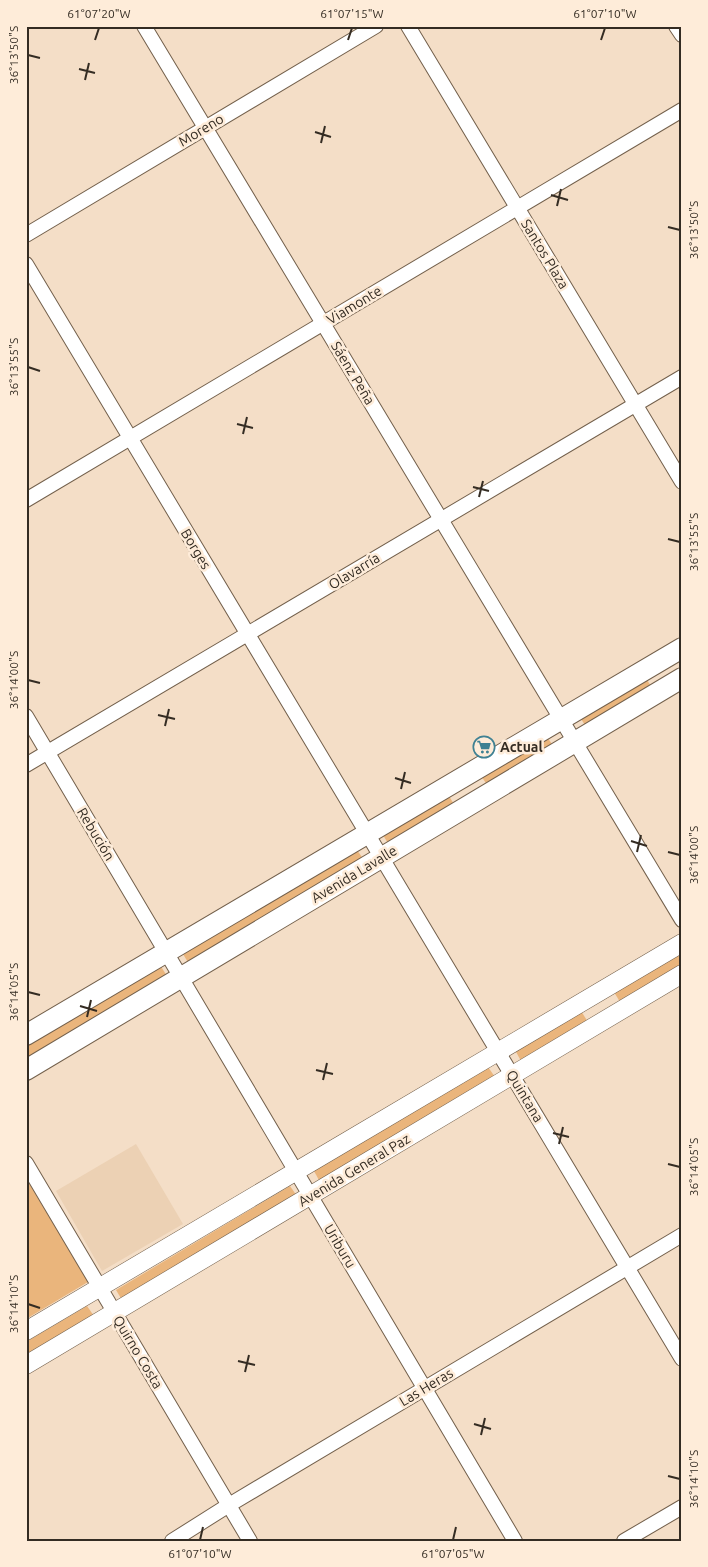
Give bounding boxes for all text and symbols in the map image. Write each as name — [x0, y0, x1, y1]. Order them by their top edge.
text: 61°07'20"W — [67, 7, 131, 20]
text: 61°07'15"W — [320, 7, 384, 20]
text: 61°07'10"W — [573, 7, 637, 20]
text: 36°13'50"S — [7, 26, 20, 84]
street label: Moreno — [176, 110, 226, 150]
text: 36°13'50"S — [687, 201, 700, 259]
street label: Santos Plaza — [518, 216, 572, 292]
street label: Viamonte — [324, 282, 384, 328]
text: 36°13'55"S — [7, 338, 20, 396]
street label: Sáenz Peña — [328, 338, 378, 408]
text: 36°13'55"S — [687, 513, 700, 571]
street label: Borges — [178, 526, 214, 572]
street label: Olavarría — [325, 549, 383, 593]
text: 36°14'00"S — [7, 651, 20, 709]
supermarket icon: Actual — [472, 735, 496, 759]
place label: Actual — [500, 739, 543, 755]
street label: Rebución — [74, 805, 118, 863]
text: 36°14'00"S — [687, 826, 700, 884]
street label: Avenida Lavalle — [308, 842, 400, 906]
text: 36°14'05"S — [7, 963, 20, 1021]
street label: Quintana — [503, 1067, 547, 1125]
street label: Avenida General Paz — [295, 1130, 413, 1210]
text: 36°14'05"S — [687, 1138, 700, 1196]
street label: Uriburu — [321, 1221, 359, 1271]
text: 36°14'10"S — [7, 1275, 20, 1333]
street label: Quirno Costa — [110, 1313, 166, 1391]
street label: Las Heras — [396, 1365, 456, 1409]
text: 36°14'10"S — [687, 1450, 700, 1508]
text: 61°07'10"W — [168, 1547, 232, 1560]
text: 61°07'05"W — [421, 1547, 485, 1560]

